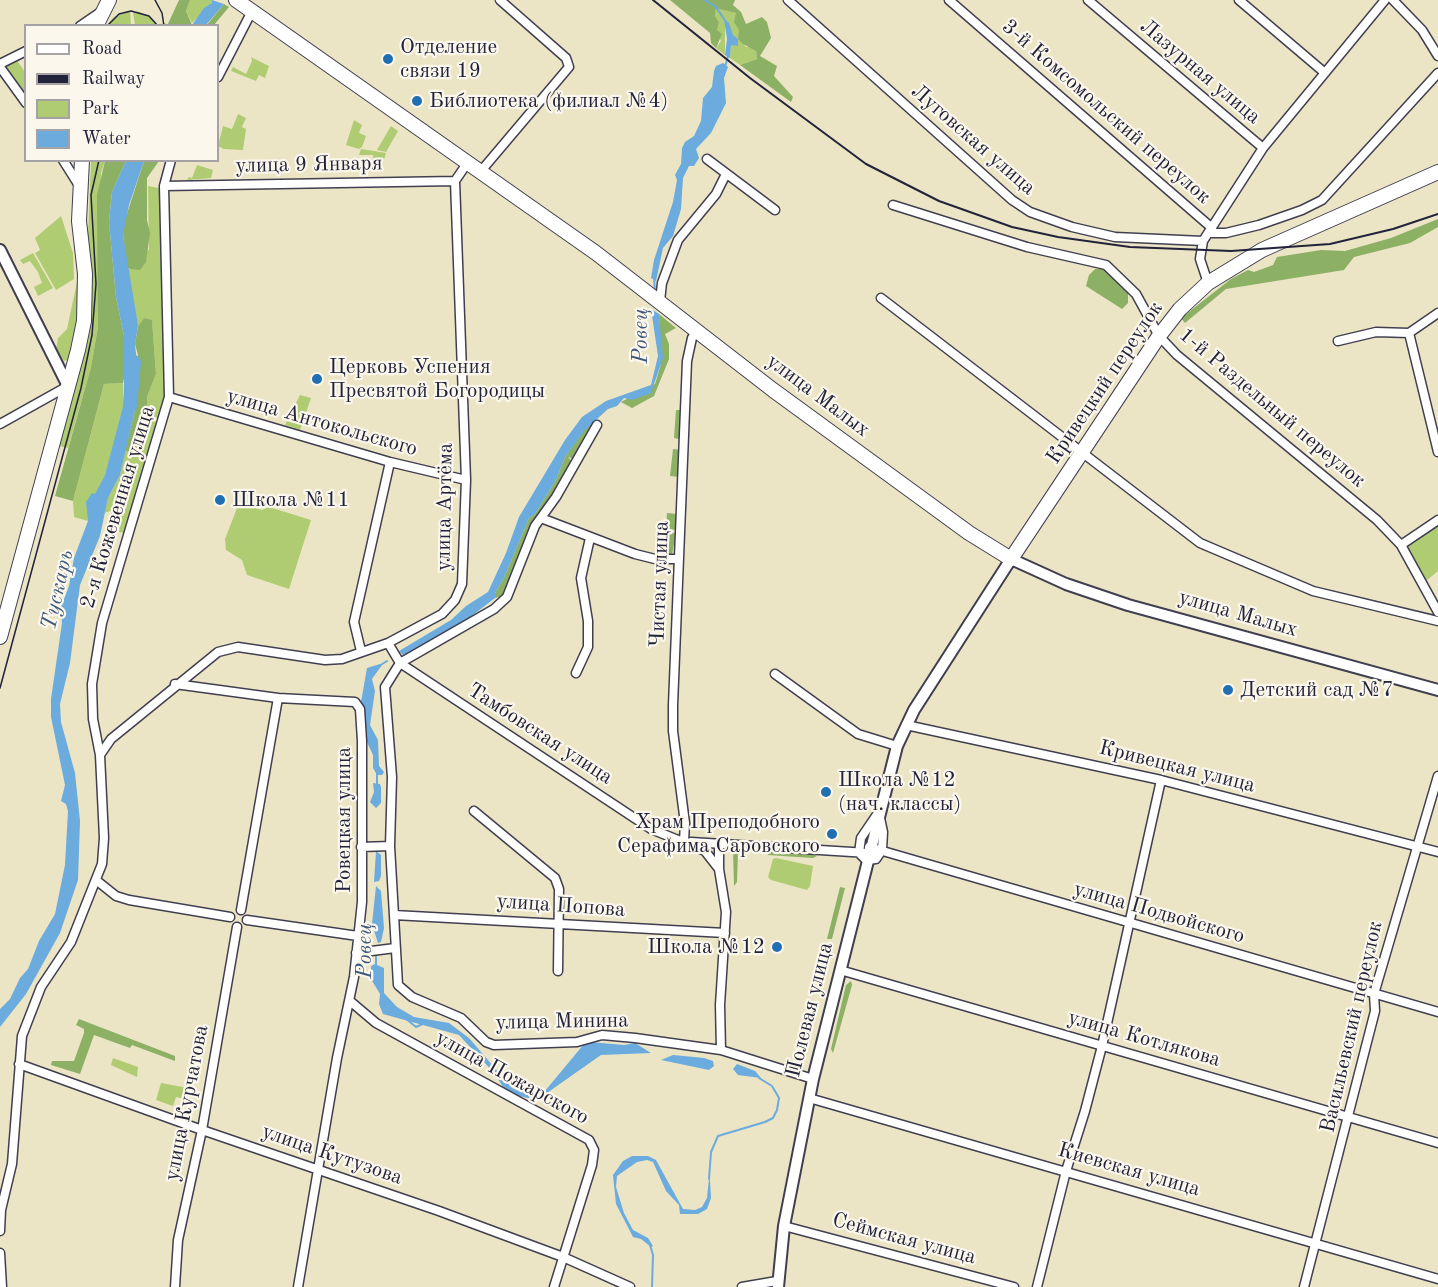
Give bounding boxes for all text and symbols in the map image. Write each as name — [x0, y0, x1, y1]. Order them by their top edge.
street label: 3-й Комсомольский переулок — [996, 14, 1216, 210]
street label: Лазурная улица — [1134, 14, 1266, 130]
legend — [24, 24, 219, 162]
place label: Отделение связи 19 — [400, 34, 497, 84]
text: Road — [82, 40, 122, 58]
marker: Отделение связи 19 — [381, 52, 395, 66]
text: Railway — [82, 70, 145, 88]
street label: Луговская улица — [906, 79, 1040, 201]
place label: Библиотека (филиал №4) — [429, 88, 668, 114]
marker: Библиотека (филиал №4) — [410, 94, 424, 108]
text: Park — [82, 100, 119, 118]
text: Water — [82, 130, 131, 148]
street label: улица 9 Января — [235, 151, 383, 179]
street label: Кривецкий переулок — [1041, 297, 1169, 469]
water label: Ровец — [628, 308, 654, 364]
street label: 1-й Раздельный переулок — [1174, 323, 1370, 493]
street label: улица Малых — [761, 349, 875, 443]
place label: Церковь Успения Пресвятой Богородицы — [329, 354, 545, 404]
marker: Церковь Успения Пресвятой Богородицы — [310, 372, 324, 386]
street label: улица Антокольского — [224, 384, 420, 462]
street label: 2-я Кожевенная улица — [75, 403, 161, 611]
street label: улица Артёма — [431, 443, 459, 571]
place label: Школа №11 — [232, 487, 350, 513]
marker: Школа №11 — [213, 493, 227, 507]
street label: Чистая улица — [645, 520, 675, 648]
water label: Тускарь — [36, 547, 80, 633]
street label: улица Малых — [1175, 585, 1301, 643]
place label: Детский сад №7 — [1240, 677, 1394, 703]
street label: Тамбовская улица — [463, 678, 617, 790]
marker: Детский сад №7 — [1221, 683, 1235, 697]
street label: Кривецкая улица — [1096, 735, 1258, 799]
street label: Ровецкая улица — [331, 747, 357, 893]
place label: Школа №12 (нач. классы) — [838, 767, 961, 817]
marker: Школа №12 (нач. классы) — [819, 785, 833, 799]
place label: Храм Преподобного Серафима Саровского — [617, 809, 820, 859]
marker: Храм Преподобного Серафима Саровского — [825, 827, 839, 841]
street label: улица Подвойского — [1071, 877, 1247, 949]
street label: улица Попова — [496, 889, 626, 923]
street label: Васильевский переулок — [1315, 919, 1389, 1135]
water label: Ровец — [352, 923, 378, 979]
place label: Школа №12 — [647, 934, 765, 960]
marker: Школа №12 — [770, 940, 784, 954]
street label: Полевая улица — [781, 940, 839, 1080]
street label: улица Котлякова — [1065, 1005, 1223, 1073]
street label: улица Минина — [495, 1008, 629, 1036]
street label: улица Курчатова — [160, 1023, 214, 1183]
street label: улица Пожарского — [431, 1025, 593, 1131]
street label: улица Кутузова — [258, 1119, 406, 1191]
street label: Киевская улица — [1055, 1138, 1203, 1202]
street label: Сеймская улица — [829, 1208, 979, 1270]

